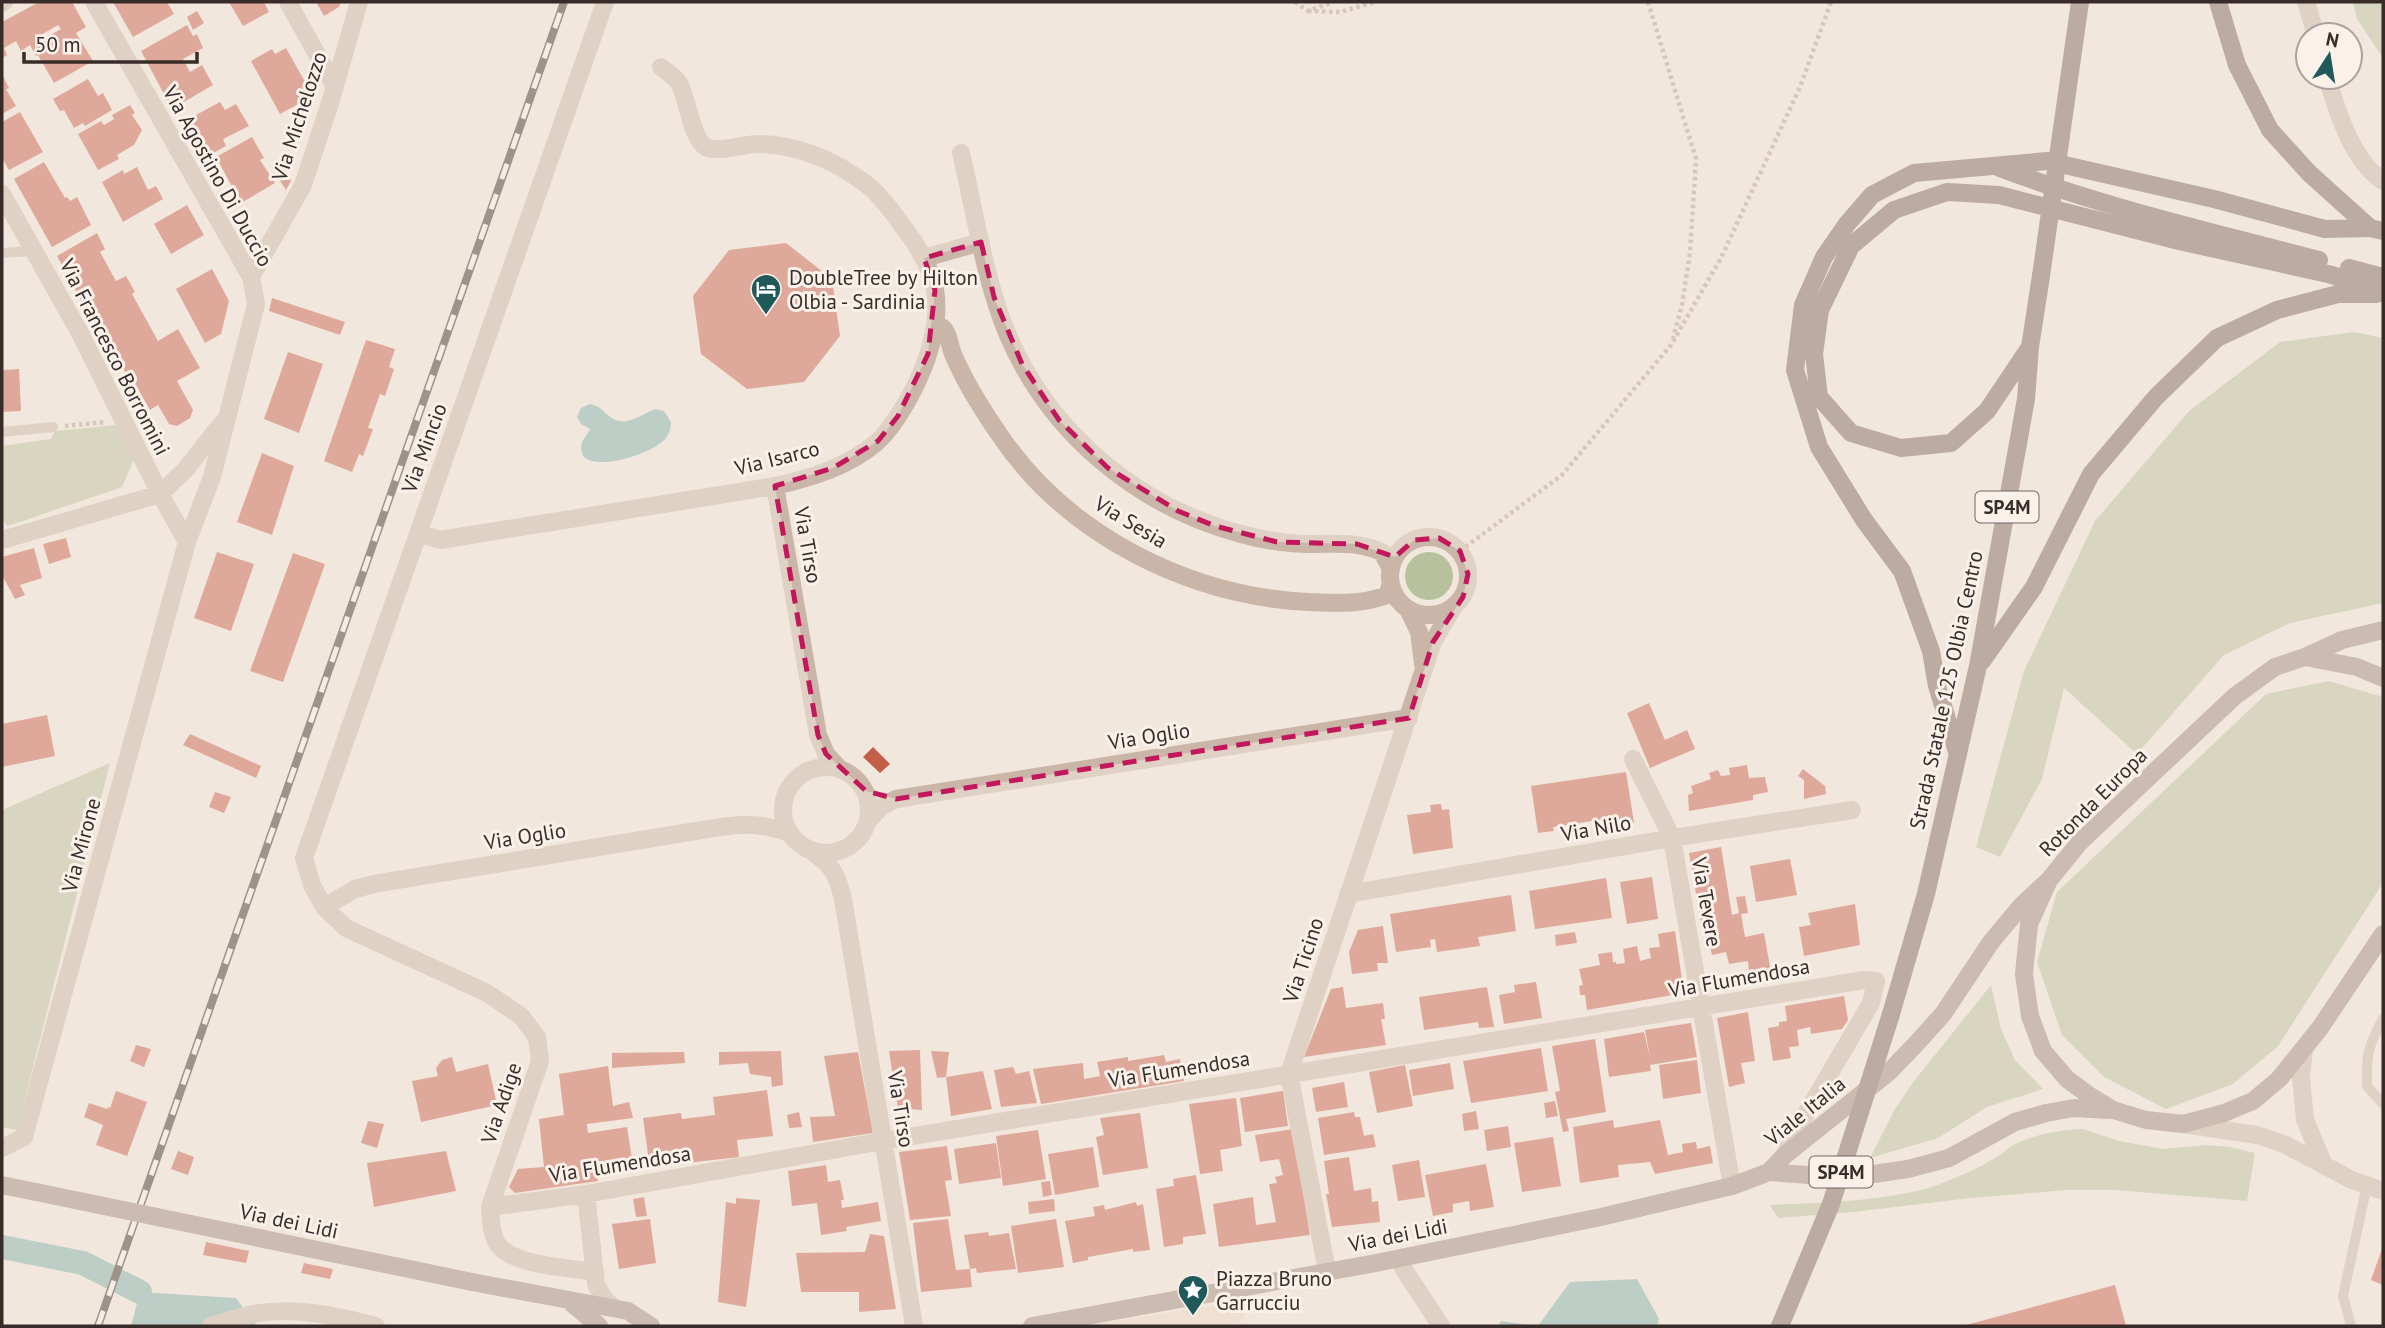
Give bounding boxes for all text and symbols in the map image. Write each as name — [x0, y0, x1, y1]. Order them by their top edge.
scale bar — [24, 21, 198, 65]
north arrow — [2294, 21, 2364, 91]
text: N — [2324, 26, 2341, 52]
text: 50 m — [35, 31, 81, 58]
street label: Via Michelozzo — [265, 48, 333, 185]
street label: Via Agostino Di Duccio — [157, 80, 279, 271]
street label: Via Francesco Borromini — [53, 253, 176, 460]
place label: DoubleTree by Hilton Olbia - Sardinia — [789, 264, 978, 315]
hotel icon: DoubleTree by Hilton Olbia - Sardinia — [749, 272, 783, 316]
street label: Via Mincio — [395, 399, 453, 498]
street label: Via Isarco — [731, 434, 822, 482]
street label: Via Sesia — [1089, 489, 1172, 554]
road number: SP4M — [1976, 492, 2038, 522]
street label: Via Tirso — [788, 504, 828, 585]
street label: Strada Statale 125 Olbia Centro — [1903, 548, 1989, 832]
street label: Via Oglio — [1105, 716, 1192, 756]
street label: Rotonda Europa — [2033, 742, 2153, 862]
street label: Via Mirone — [55, 795, 107, 896]
street label: Via Nilo — [1558, 809, 1633, 848]
street label: Via Oglio — [481, 816, 568, 856]
street label: Via Tevere — [1686, 854, 1728, 949]
street label: Via Ticino — [1276, 914, 1329, 1007]
street label: Via Flumendosa — [1665, 952, 1812, 1004]
street label: Via Flumendosa — [1105, 1044, 1252, 1094]
street label: Via Adige — [474, 1059, 527, 1148]
street label: Via Tirso — [881, 1068, 920, 1149]
street label: Viale Italia — [1758, 1070, 1851, 1152]
street label: Via Flumendosa — [546, 1139, 693, 1189]
road number: SP4M — [1810, 1156, 1872, 1188]
street label: Via dei Lidi — [236, 1197, 341, 1245]
street label: Via dei Lidi — [1345, 1212, 1450, 1258]
place label: Piazza Bruno Garrucciu — [1216, 1265, 1332, 1316]
place icon: Piazza Bruno Garrucciu — [1176, 1273, 1210, 1317]

